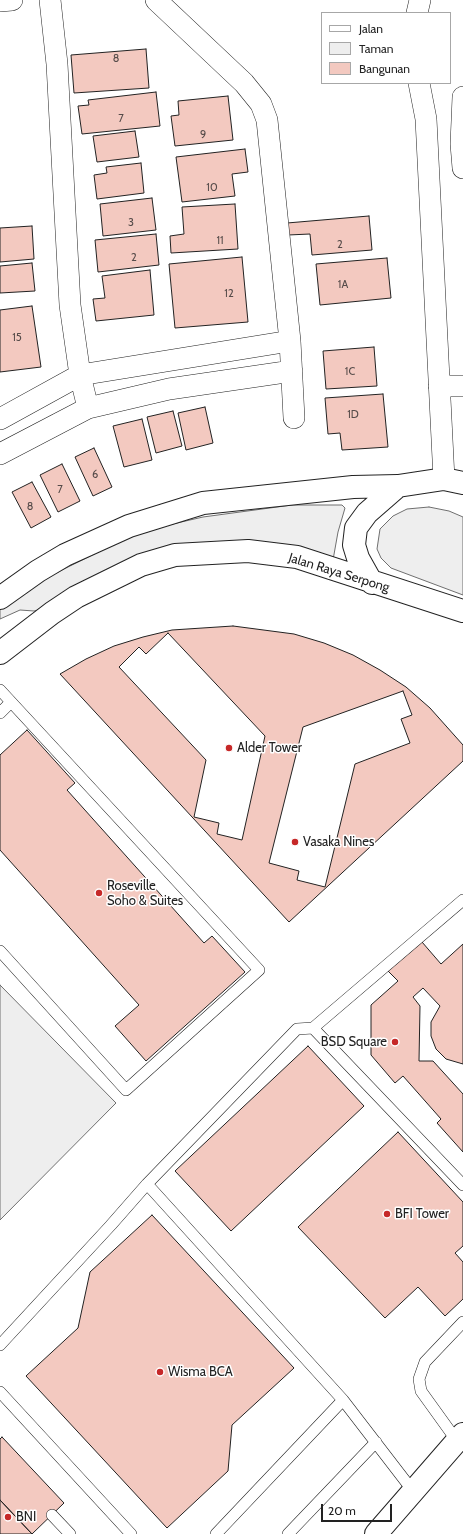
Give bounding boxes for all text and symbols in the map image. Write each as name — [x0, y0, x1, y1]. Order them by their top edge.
legend — [321, 12, 451, 84]
text: Jalan — [359, 21, 383, 36]
text: Taman — [359, 41, 393, 56]
house number: 8 — [113, 52, 119, 66]
text: Bangunan — [359, 61, 410, 76]
house number: 7 — [118, 112, 124, 126]
house number: 9 — [200, 128, 206, 142]
house number: 10 — [206, 181, 218, 195]
house number: 3 — [128, 216, 134, 230]
house number: 11 — [216, 234, 224, 248]
house number: 2 — [337, 238, 343, 252]
house number: 2 — [131, 251, 137, 265]
house number: 1A — [338, 278, 348, 292]
house number: 12 — [224, 287, 234, 301]
house number: 15 — [12, 331, 22, 345]
house number: 1C — [345, 365, 355, 379]
house number: 1D — [347, 408, 359, 422]
house number: 6 — [92, 468, 98, 482]
house number: 7 — [57, 483, 63, 497]
house number: 8 — [27, 500, 33, 514]
street label: Jalan Raya Serpong — [287, 550, 391, 596]
place label: Alder Tower — [237, 740, 302, 756]
marker: Alder Tower — [224, 743, 234, 753]
place label: Vasaka Nines — [303, 834, 374, 850]
marker: Vasaka Nines — [290, 837, 300, 847]
place label: Roseville Soho & Suites — [107, 878, 183, 909]
marker: Roseville Soho & Suites — [94, 888, 104, 898]
place label: BSD Square — [321, 1034, 387, 1050]
marker: BSD Square — [390, 1037, 400, 1047]
place label: BFI Tower — [395, 1206, 449, 1222]
marker: BFI Tower — [382, 1209, 392, 1219]
place label: Wisma BCA — [168, 1364, 233, 1380]
marker: Wisma BCA — [155, 1367, 165, 1377]
scale bar — [323, 1496, 394, 1522]
text: 20 m — [328, 1503, 356, 1518]
place label: BNI — [16, 1509, 36, 1525]
marker: BNI — [3, 1512, 13, 1522]

